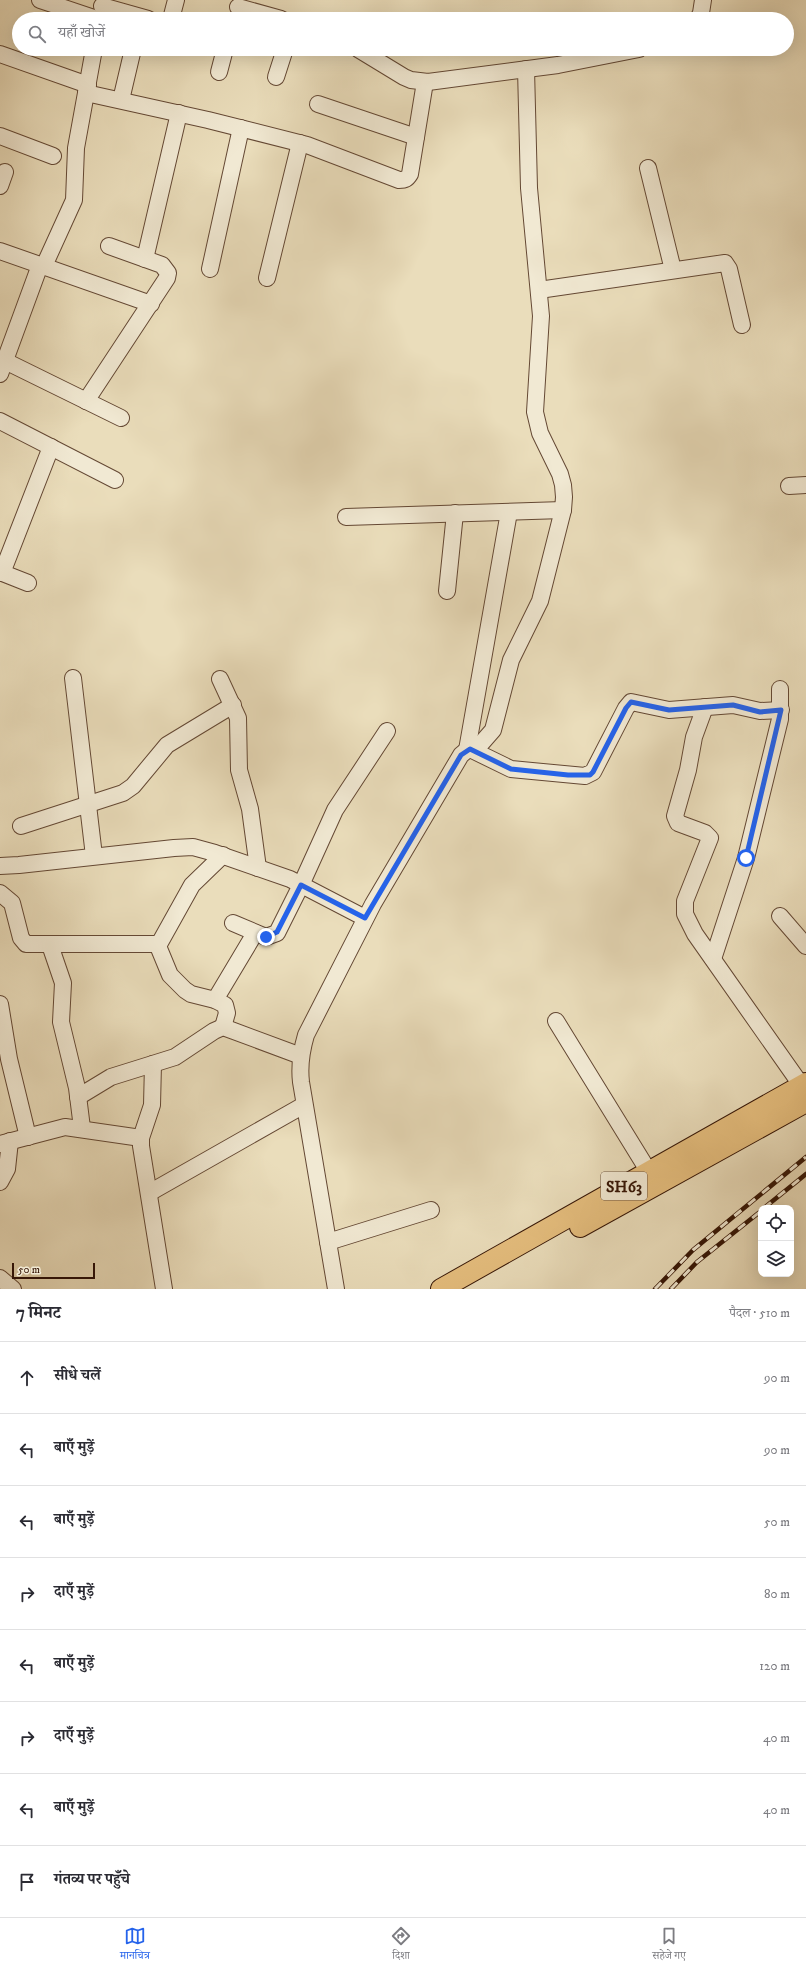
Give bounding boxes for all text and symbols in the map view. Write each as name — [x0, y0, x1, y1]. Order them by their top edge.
search box — [12, 12, 794, 56]
icon: search — [26, 23, 48, 45]
text: यहाँ खोजें — [58, 23, 105, 42]
route start — [737, 849, 755, 867]
route end — [257, 928, 275, 946]
road number: SH63 — [601, 1172, 647, 1200]
map controls — [758, 1205, 794, 1277]
button: locate — [758, 1205, 794, 1241]
button: layers — [758, 1241, 794, 1277]
scale bar — [12, 1261, 95, 1280]
text: 50 m — [18, 1263, 40, 1277]
text: 7 मिनट — [16, 1302, 61, 1324]
text: पैदल · 510 m — [729, 1305, 790, 1321]
text: सीधे चलें — [54, 1366, 101, 1385]
icon: ahead — [16, 1367, 38, 1389]
text: 90 m — [764, 1370, 790, 1386]
text: बाएँ मुड़ें — [54, 1438, 94, 1457]
icon: left — [16, 1439, 38, 1461]
text: 90 m — [764, 1442, 790, 1458]
text: बाएँ मुड़ें — [54, 1510, 94, 1529]
icon: left — [16, 1511, 38, 1533]
text: 50 m — [764, 1514, 790, 1530]
text: दाएँ मुड़ें — [54, 1582, 94, 1601]
icon: right — [16, 1583, 38, 1605]
text: 80 m — [764, 1586, 790, 1602]
text: बाएँ मुड़ें — [54, 1654, 94, 1673]
icon: left — [16, 1655, 38, 1677]
text: 120 m — [759, 1658, 790, 1674]
text: दाएँ मुड़ें — [54, 1726, 94, 1745]
icon: right — [16, 1727, 38, 1749]
text: 40 m — [763, 1730, 790, 1746]
text: बाएँ मुड़ें — [54, 1798, 94, 1817]
icon: left — [16, 1799, 38, 1821]
text: 40 m — [763, 1802, 790, 1818]
text: गंतव्य पर पहुँचे — [54, 1870, 130, 1889]
icon: arrive — [16, 1871, 38, 1893]
tab: मानचित्र — [120, 1925, 150, 1966]
tab: दिशा — [390, 1925, 412, 1966]
tab: सहेजे गए — [652, 1925, 686, 1966]

